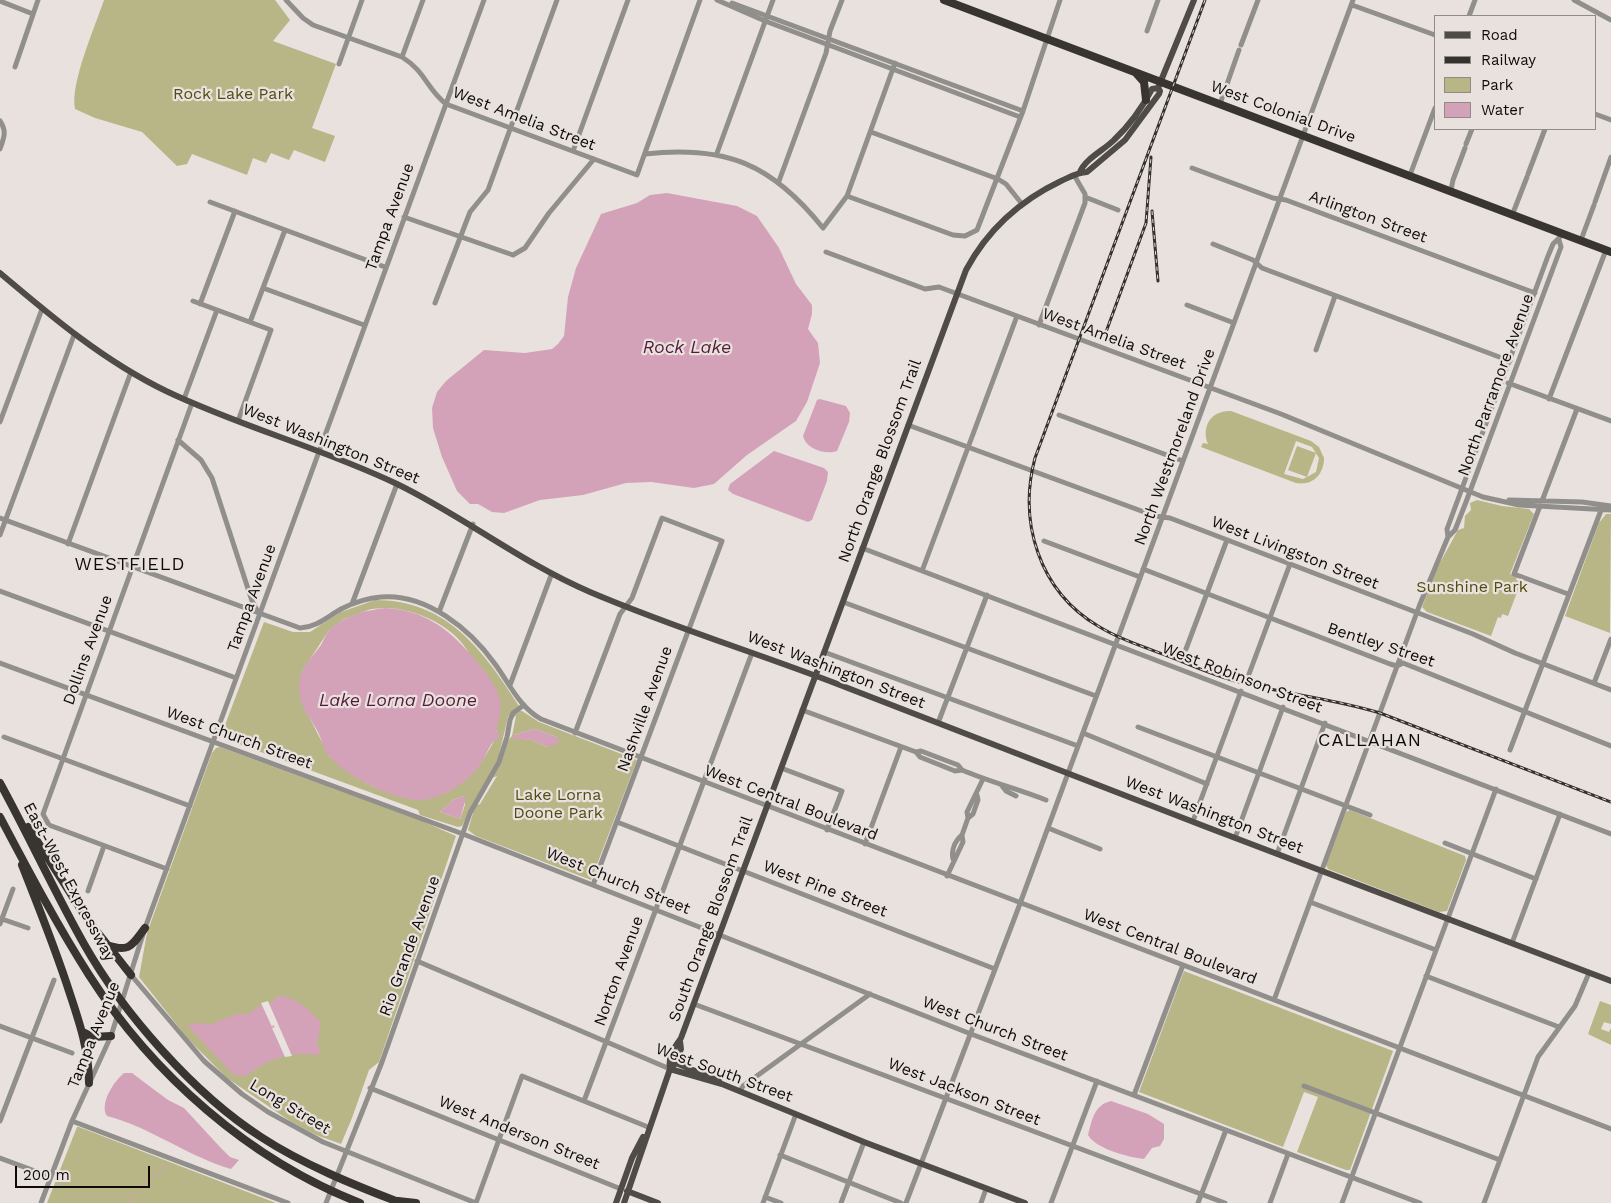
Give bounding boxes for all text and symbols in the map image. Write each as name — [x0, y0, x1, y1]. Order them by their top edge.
legend — [1434, 15, 1596, 130]
text: Road — [1481, 26, 1518, 44]
text: Railway — [1481, 51, 1536, 69]
text: Park — [1481, 76, 1513, 94]
street label: West Colonial Drive — [1208, 77, 1358, 147]
street label: West Amelia Street — [450, 83, 598, 155]
park label: Rock Lake Park — [173, 84, 293, 104]
text: Water — [1481, 101, 1524, 119]
street label: Tampa Avenue — [362, 160, 418, 274]
street label: Arlington Street — [1306, 187, 1430, 247]
street label: North Parramore Avenue — [1454, 291, 1538, 479]
street label: West Amelia Street — [1040, 304, 1188, 374]
water label: Rock Lake — [643, 337, 731, 359]
street label: North Westmoreland Drive — [1130, 346, 1220, 548]
street label: North Orange Blossom Trail — [834, 357, 926, 565]
street label: West Washington Street — [240, 400, 422, 488]
street label: West Livingston Street — [1209, 512, 1381, 594]
street label: Tampa Avenue — [224, 541, 280, 655]
district label: WESTFIELD — [73, 554, 187, 576]
park label: Sunshine Park — [1416, 577, 1528, 597]
street label: Dollins Avenue — [59, 592, 117, 708]
street label: Bentley Street — [1325, 619, 1437, 671]
street label: West Washington Street — [744, 627, 928, 713]
street label: West Robinson Street — [1159, 639, 1325, 717]
street label: Nashville Avenue — [613, 643, 677, 775]
water label: Lake Lorna Doone — [319, 690, 477, 712]
street label: West Church Street — [163, 703, 315, 773]
district label: CALLAHAN — [1317, 730, 1423, 752]
street label: West Central Boulevard — [701, 761, 881, 845]
street label: West Washington Street — [1122, 772, 1306, 858]
park label: Lake Lorna Doone Park — [513, 785, 603, 823]
street label: East-West Expressway — [19, 799, 119, 965]
street label: South Orange Blossom Trail — [665, 814, 757, 1024]
street label: West Church Street — [543, 843, 693, 919]
street label: West Pine Street — [760, 856, 890, 922]
street label: Rio Grande Avenue — [376, 873, 444, 1019]
street label: West Central Boulevard — [1080, 905, 1260, 989]
street label: Norton Avenue — [590, 913, 648, 1029]
street label: Tampa Avenue — [64, 979, 124, 1091]
street label: West Church Street — [920, 992, 1070, 1066]
street label: West South Street — [653, 1039, 795, 1107]
street label: West Jackson Street — [885, 1054, 1043, 1130]
street label: Long Street — [246, 1075, 334, 1139]
street label: West Anderson Street — [436, 1092, 602, 1174]
scale bar — [18, 1156, 152, 1188]
text: 200 m — [23, 1166, 70, 1184]

